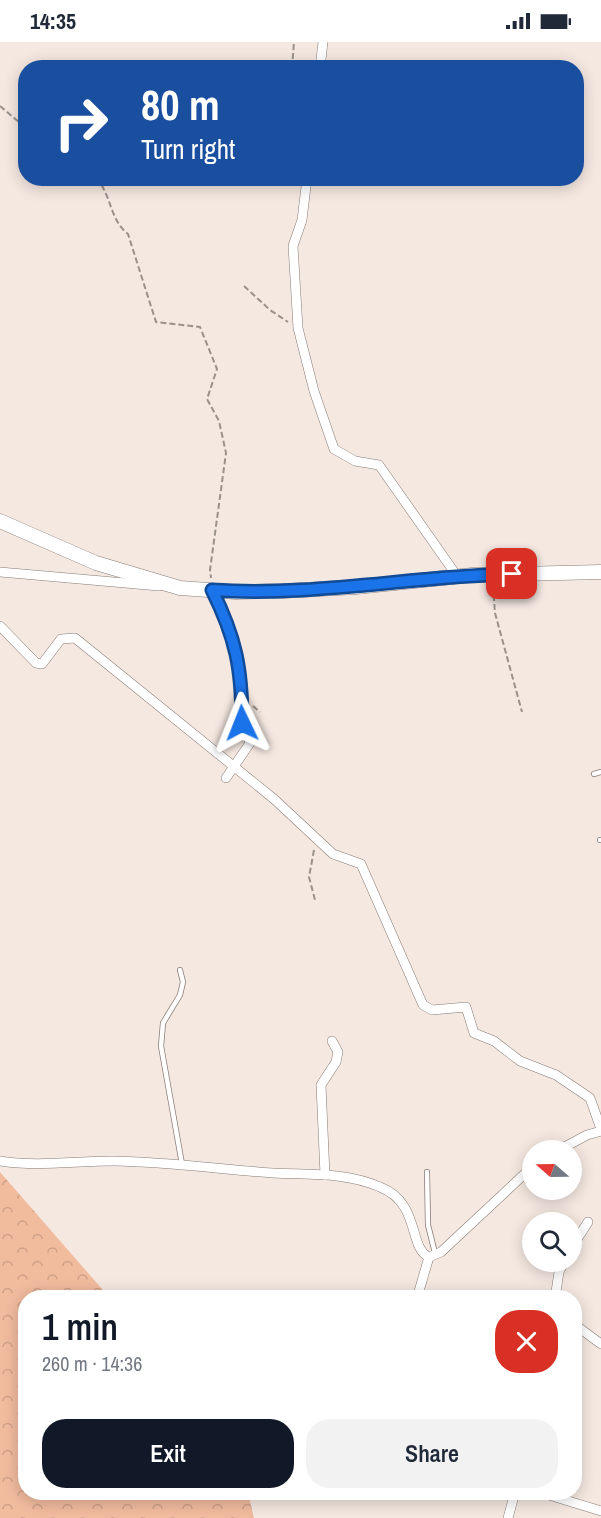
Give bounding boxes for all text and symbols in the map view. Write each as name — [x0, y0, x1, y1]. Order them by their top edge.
text: 14:35 — [30, 6, 76, 36]
text: 80 m — [141, 77, 220, 133]
icon: right — [42, 84, 120, 162]
text: Turn right — [141, 131, 235, 167]
pin — [486, 548, 537, 599]
icon: arrive — [495, 557, 528, 590]
position arrow — [210, 691, 274, 755]
north arrow — [522, 1140, 582, 1200]
map controls — [522, 1140, 582, 1272]
button: search — [522, 1212, 582, 1272]
text: 1 min — [42, 1303, 118, 1351]
button: close — [495, 1310, 558, 1373]
text: 260 m · 14:36 — [42, 1350, 142, 1377]
button: Exit — [42, 1419, 294, 1488]
button: Share — [306, 1419, 558, 1488]

